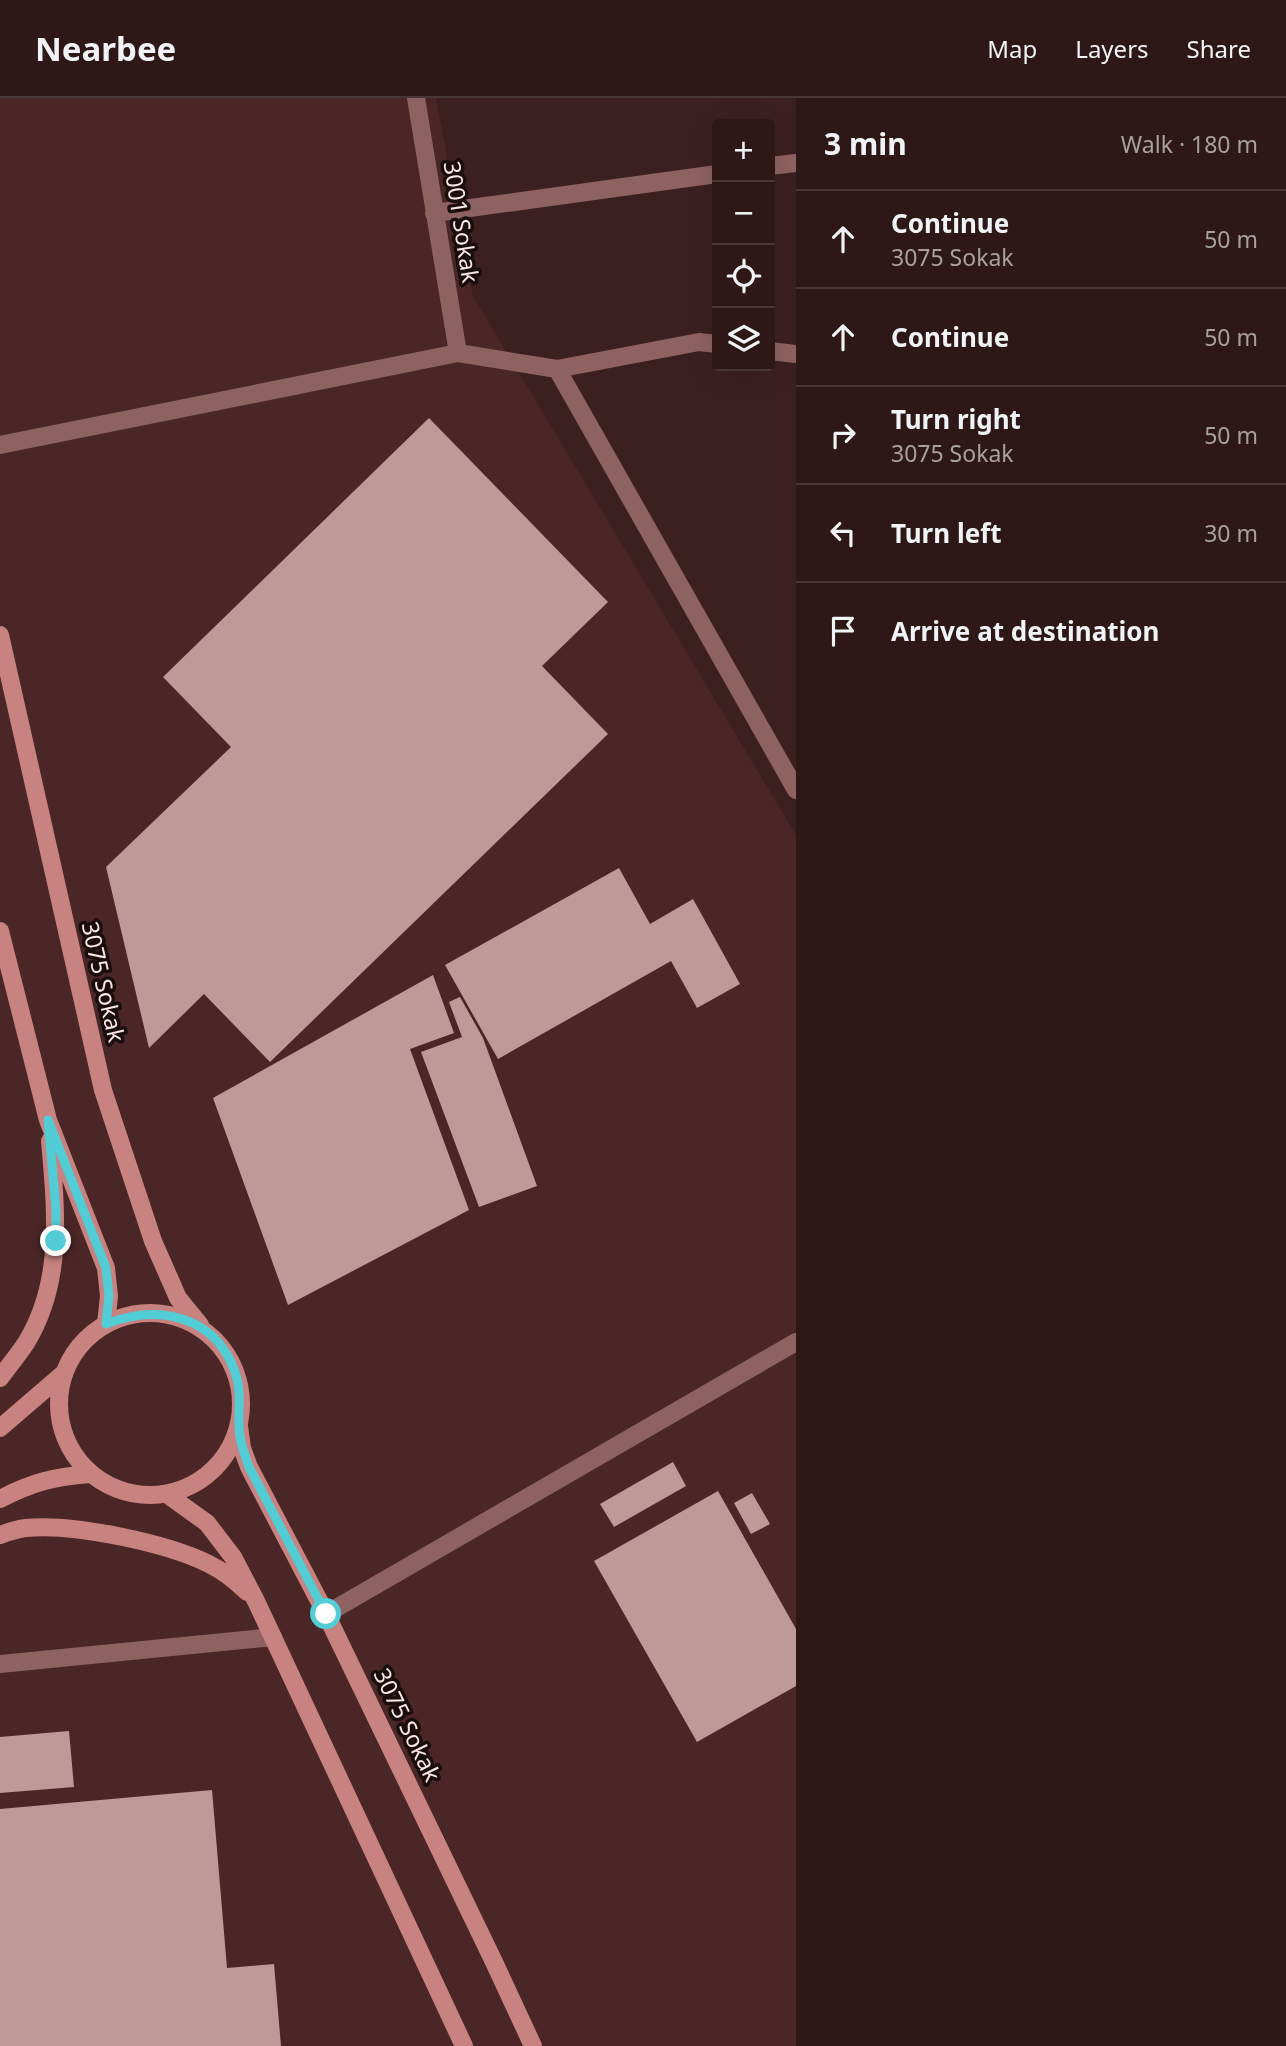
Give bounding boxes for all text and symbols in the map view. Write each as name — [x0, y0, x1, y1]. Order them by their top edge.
text: Nearbee — [35, 26, 176, 71]
text: Map — [987, 32, 1037, 65]
text: Layers — [1075, 32, 1149, 65]
text: Share — [1187, 32, 1251, 65]
map controls — [712, 119, 775, 371]
button: + — [712, 119, 775, 182]
text: 3 min — [824, 123, 907, 164]
text: Walk · 180 m — [1121, 128, 1258, 160]
street label: 3001 Sokak — [437, 159, 487, 286]
button: − — [712, 182, 775, 245]
text: Continue — [891, 205, 1009, 241]
icon: ahead — [824, 220, 862, 258]
text: 50 m — [1204, 223, 1258, 255]
text: 3075 Sokak — [891, 241, 1014, 273]
button: locate — [712, 245, 775, 308]
button: layers — [712, 308, 775, 371]
icon: ahead — [824, 318, 862, 356]
text: Continue — [891, 319, 1009, 355]
text: 50 m — [1204, 321, 1258, 353]
text: Turn right — [891, 401, 1021, 437]
icon: right — [824, 416, 862, 454]
text: 50 m — [1204, 419, 1258, 451]
text: 3075 Sokak — [891, 437, 1014, 469]
icon: left — [824, 514, 862, 552]
text: Turn left — [891, 515, 1002, 551]
text: 30 m — [1204, 517, 1258, 549]
icon: arrive — [824, 612, 862, 650]
text: Arrive at destination — [891, 613, 1160, 649]
street label: 3075 Sokak — [75, 918, 134, 1046]
route end — [40, 1225, 71, 1256]
route start — [310, 1598, 341, 1629]
street label: 3075 Sokak — [367, 1662, 449, 1787]

